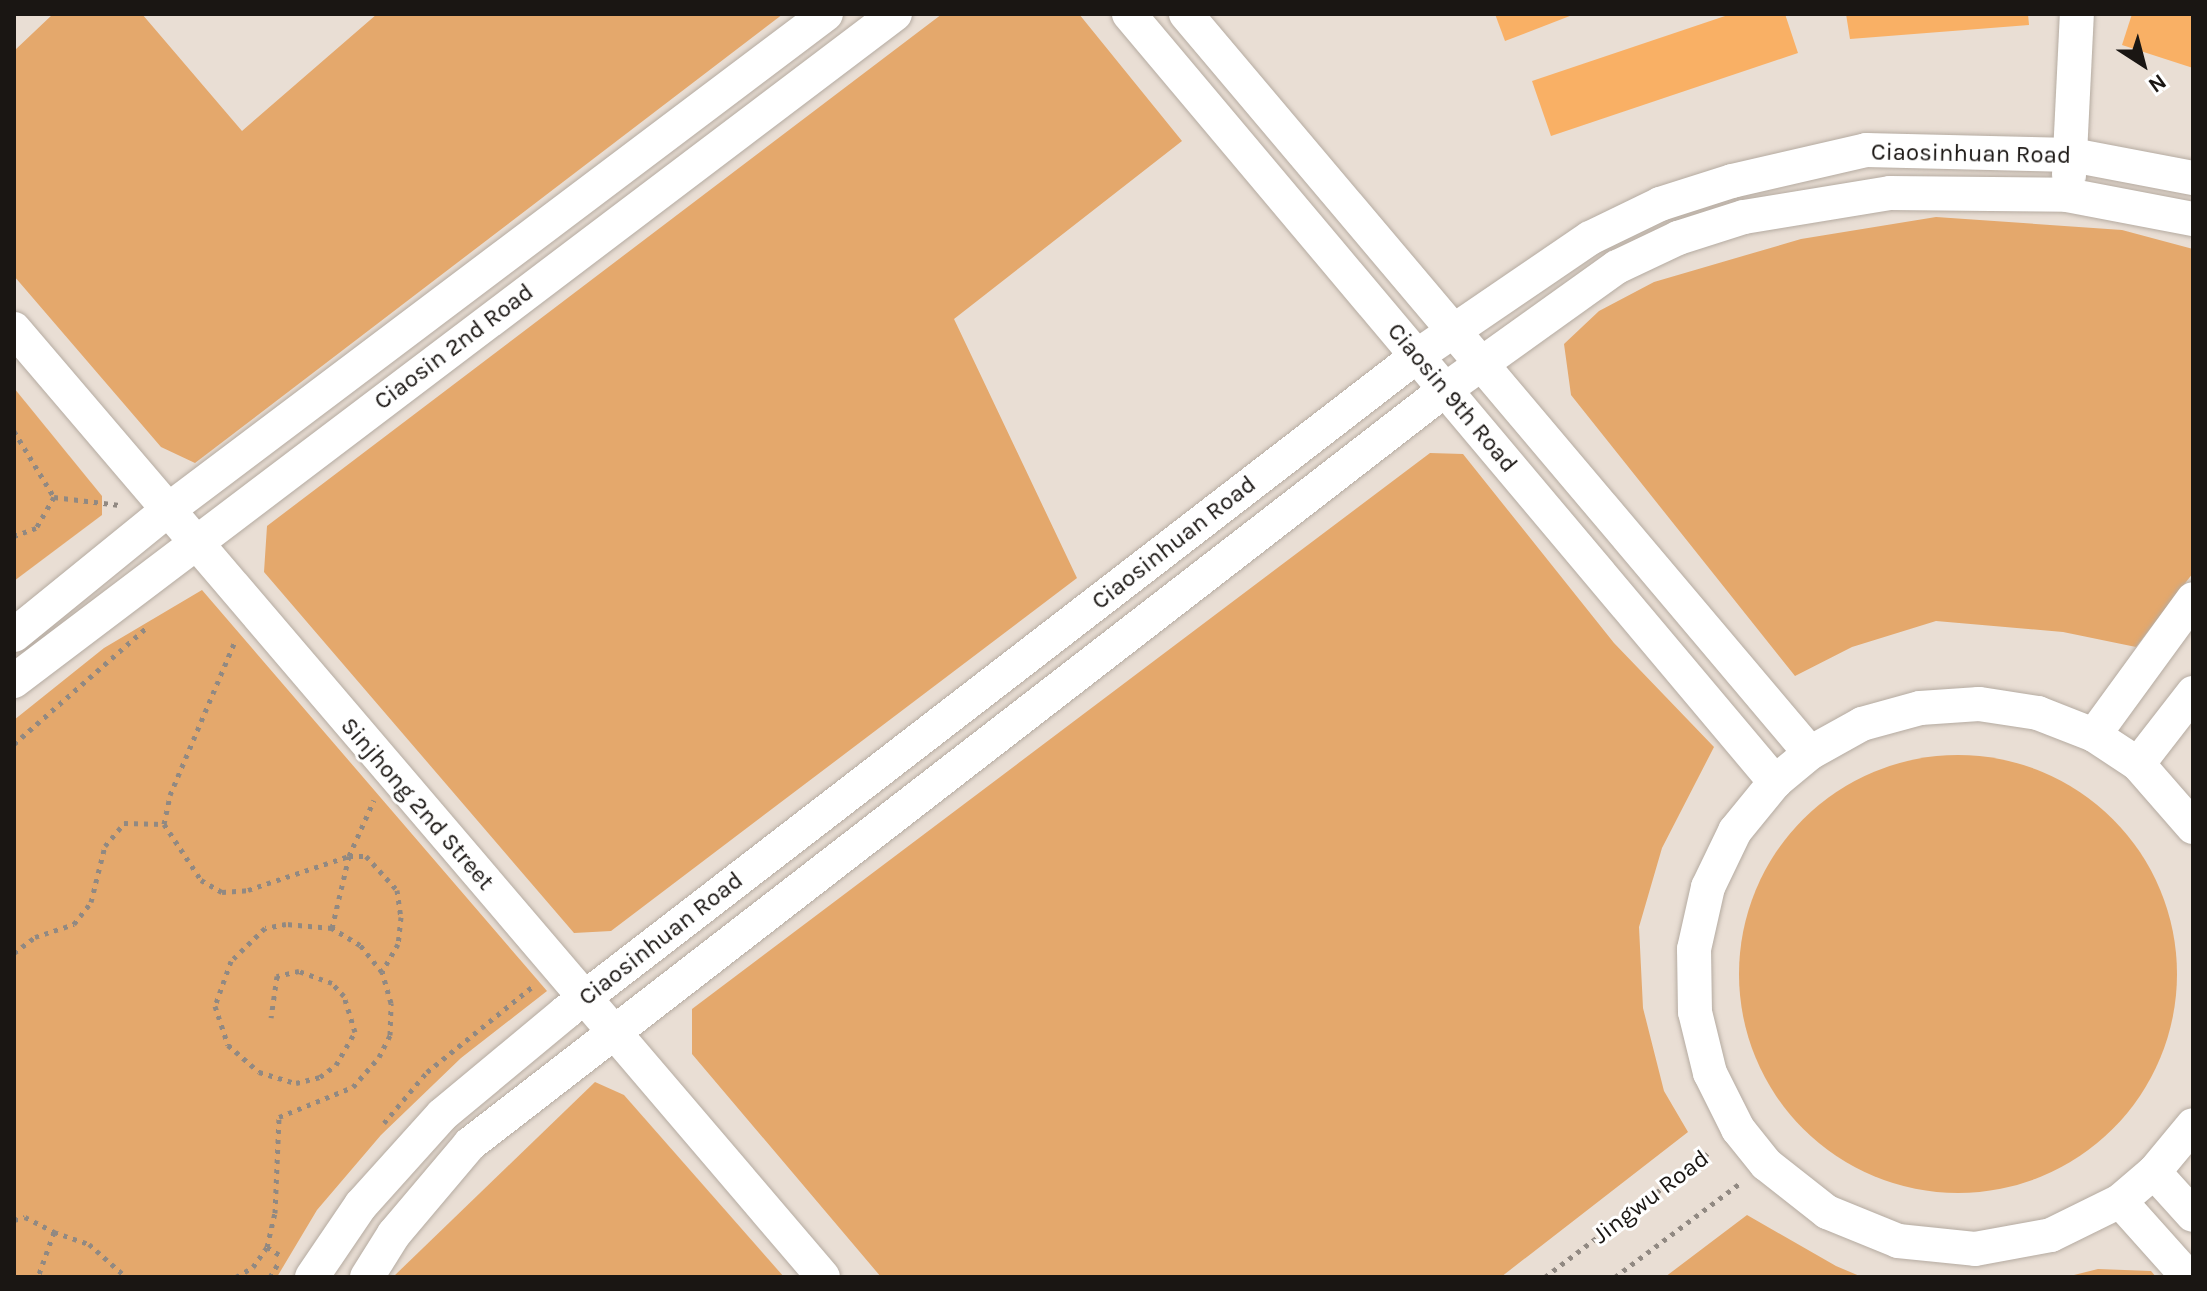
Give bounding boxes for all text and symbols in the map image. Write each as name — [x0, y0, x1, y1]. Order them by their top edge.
north arrow — [2103, 24, 2183, 104]
text: N — [2143, 68, 2171, 99]
street label: Ciaosinhuan Road — [1871, 138, 2071, 170]
street label: Ciaosin 2nd Road — [369, 278, 539, 416]
street label: Ciaosin 9th Road — [1381, 317, 1523, 479]
street label: Ciaosinhuan Road — [1086, 470, 1262, 616]
street label: Sinjhong 2nd Street — [334, 712, 500, 896]
street label: Ciaosinhuan Road — [573, 866, 749, 1012]
street label: Jingwu Road — [1587, 1144, 1715, 1250]

